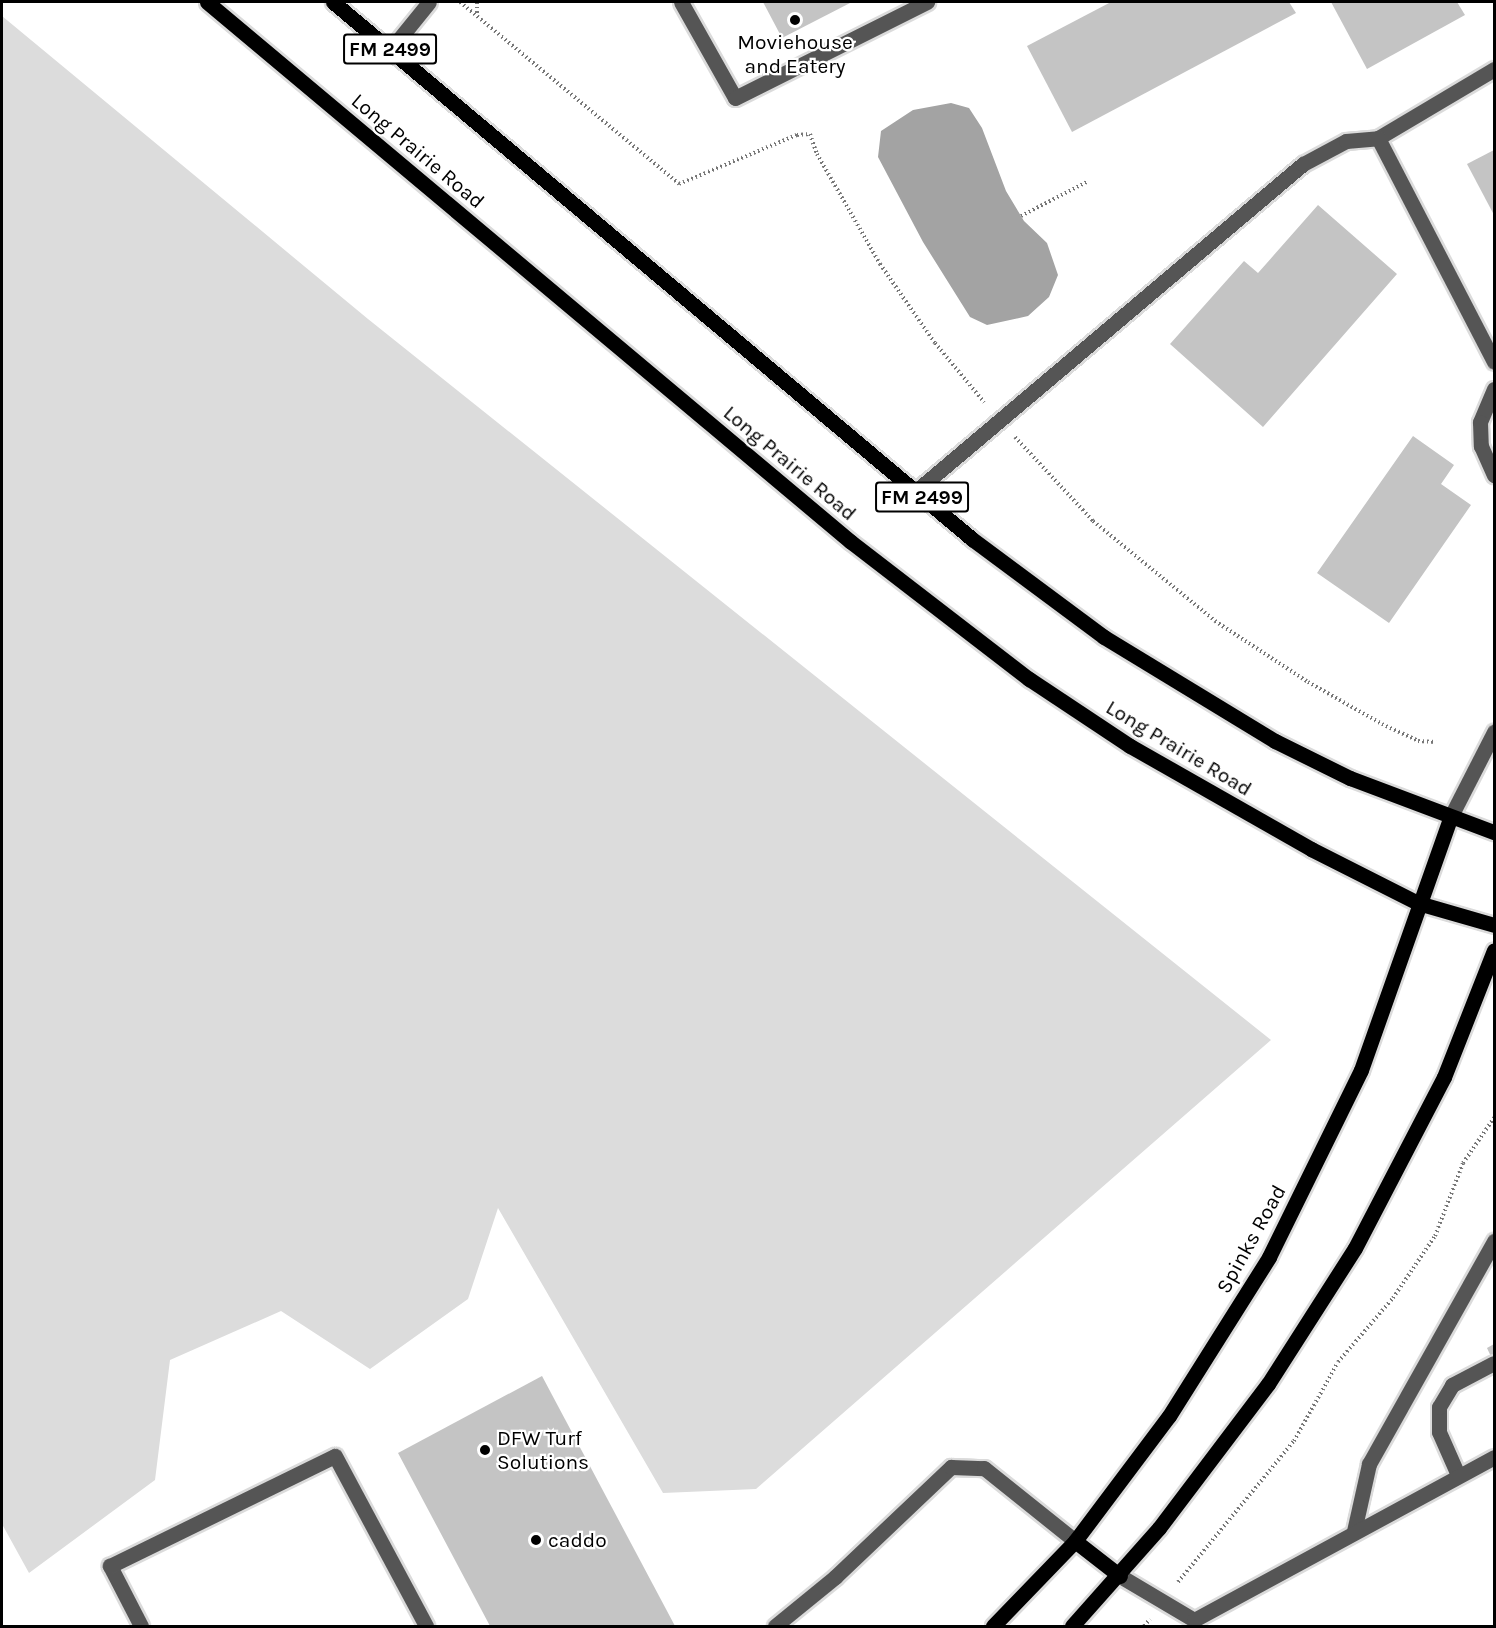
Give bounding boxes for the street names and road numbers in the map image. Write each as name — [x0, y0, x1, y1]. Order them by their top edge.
road number: FM 2499 — [342, 32, 438, 66]
street label: Long Prairie Road — [346, 88, 490, 214]
street label: Long Prairie Road — [718, 400, 862, 526]
road number: FM 2499 — [874, 480, 970, 514]
street label: Long Prairie Road — [1101, 695, 1257, 801]
street label: Spinks Road — [1211, 1180, 1291, 1298]

